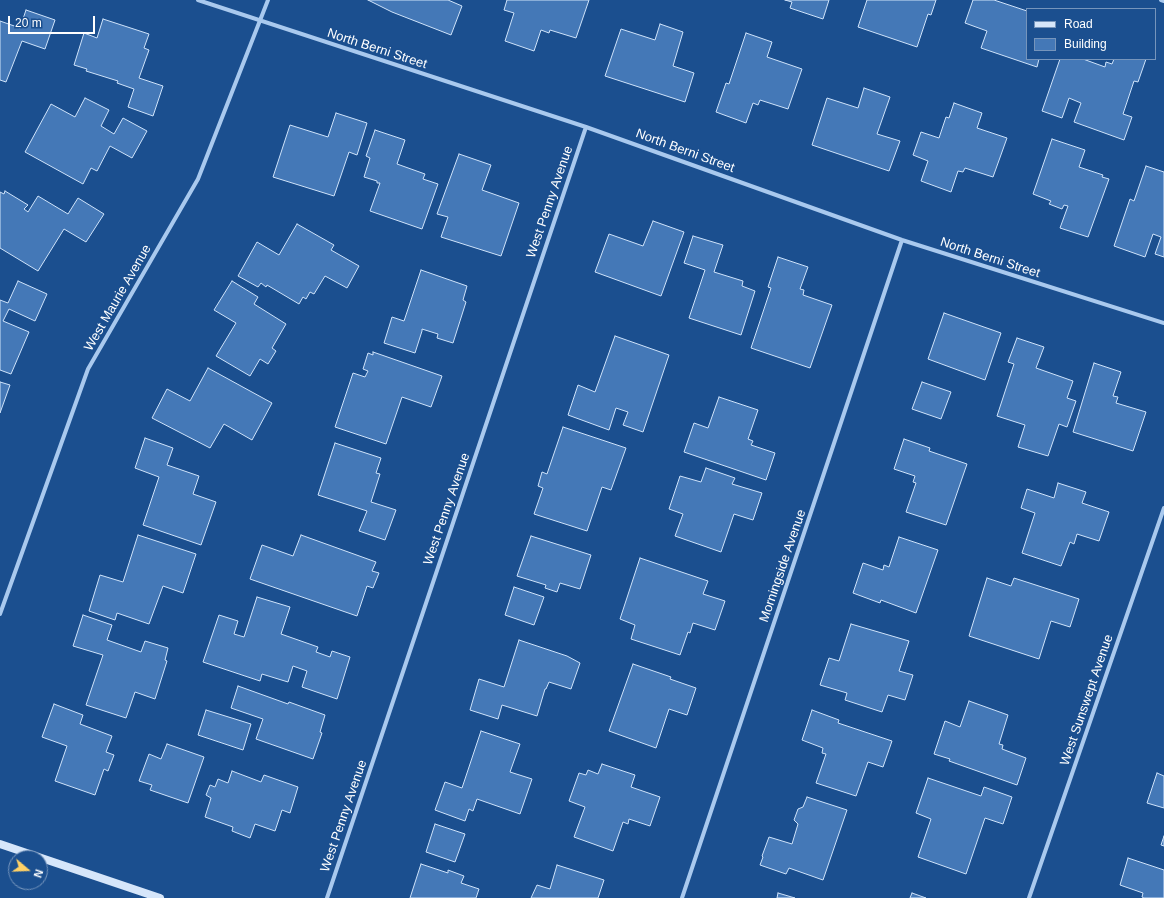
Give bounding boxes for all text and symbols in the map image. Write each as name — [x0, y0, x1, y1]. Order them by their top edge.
scale bar — [10, 8, 97, 34]
legend — [1026, 8, 1156, 60]
text: 20 m — [15, 16, 42, 30]
text: Road — [1064, 17, 1093, 31]
street label: North Berni Street — [325, 26, 429, 72]
text: Building — [1064, 37, 1107, 51]
street label: North Berni Street — [633, 126, 737, 176]
street label: West Penny Avenue — [524, 144, 576, 260]
street label: North Berni Street — [938, 235, 1042, 281]
street label: West Maurie Avenue — [81, 242, 155, 354]
street label: West Penny Avenue — [421, 451, 473, 567]
street label: Morningside Avenue — [756, 508, 810, 624]
street label: West Sunswept Avenue — [1057, 632, 1117, 768]
street label: West Penny Avenue — [318, 758, 370, 874]
north arrow — [8, 850, 48, 890]
text: N — [31, 868, 45, 879]

